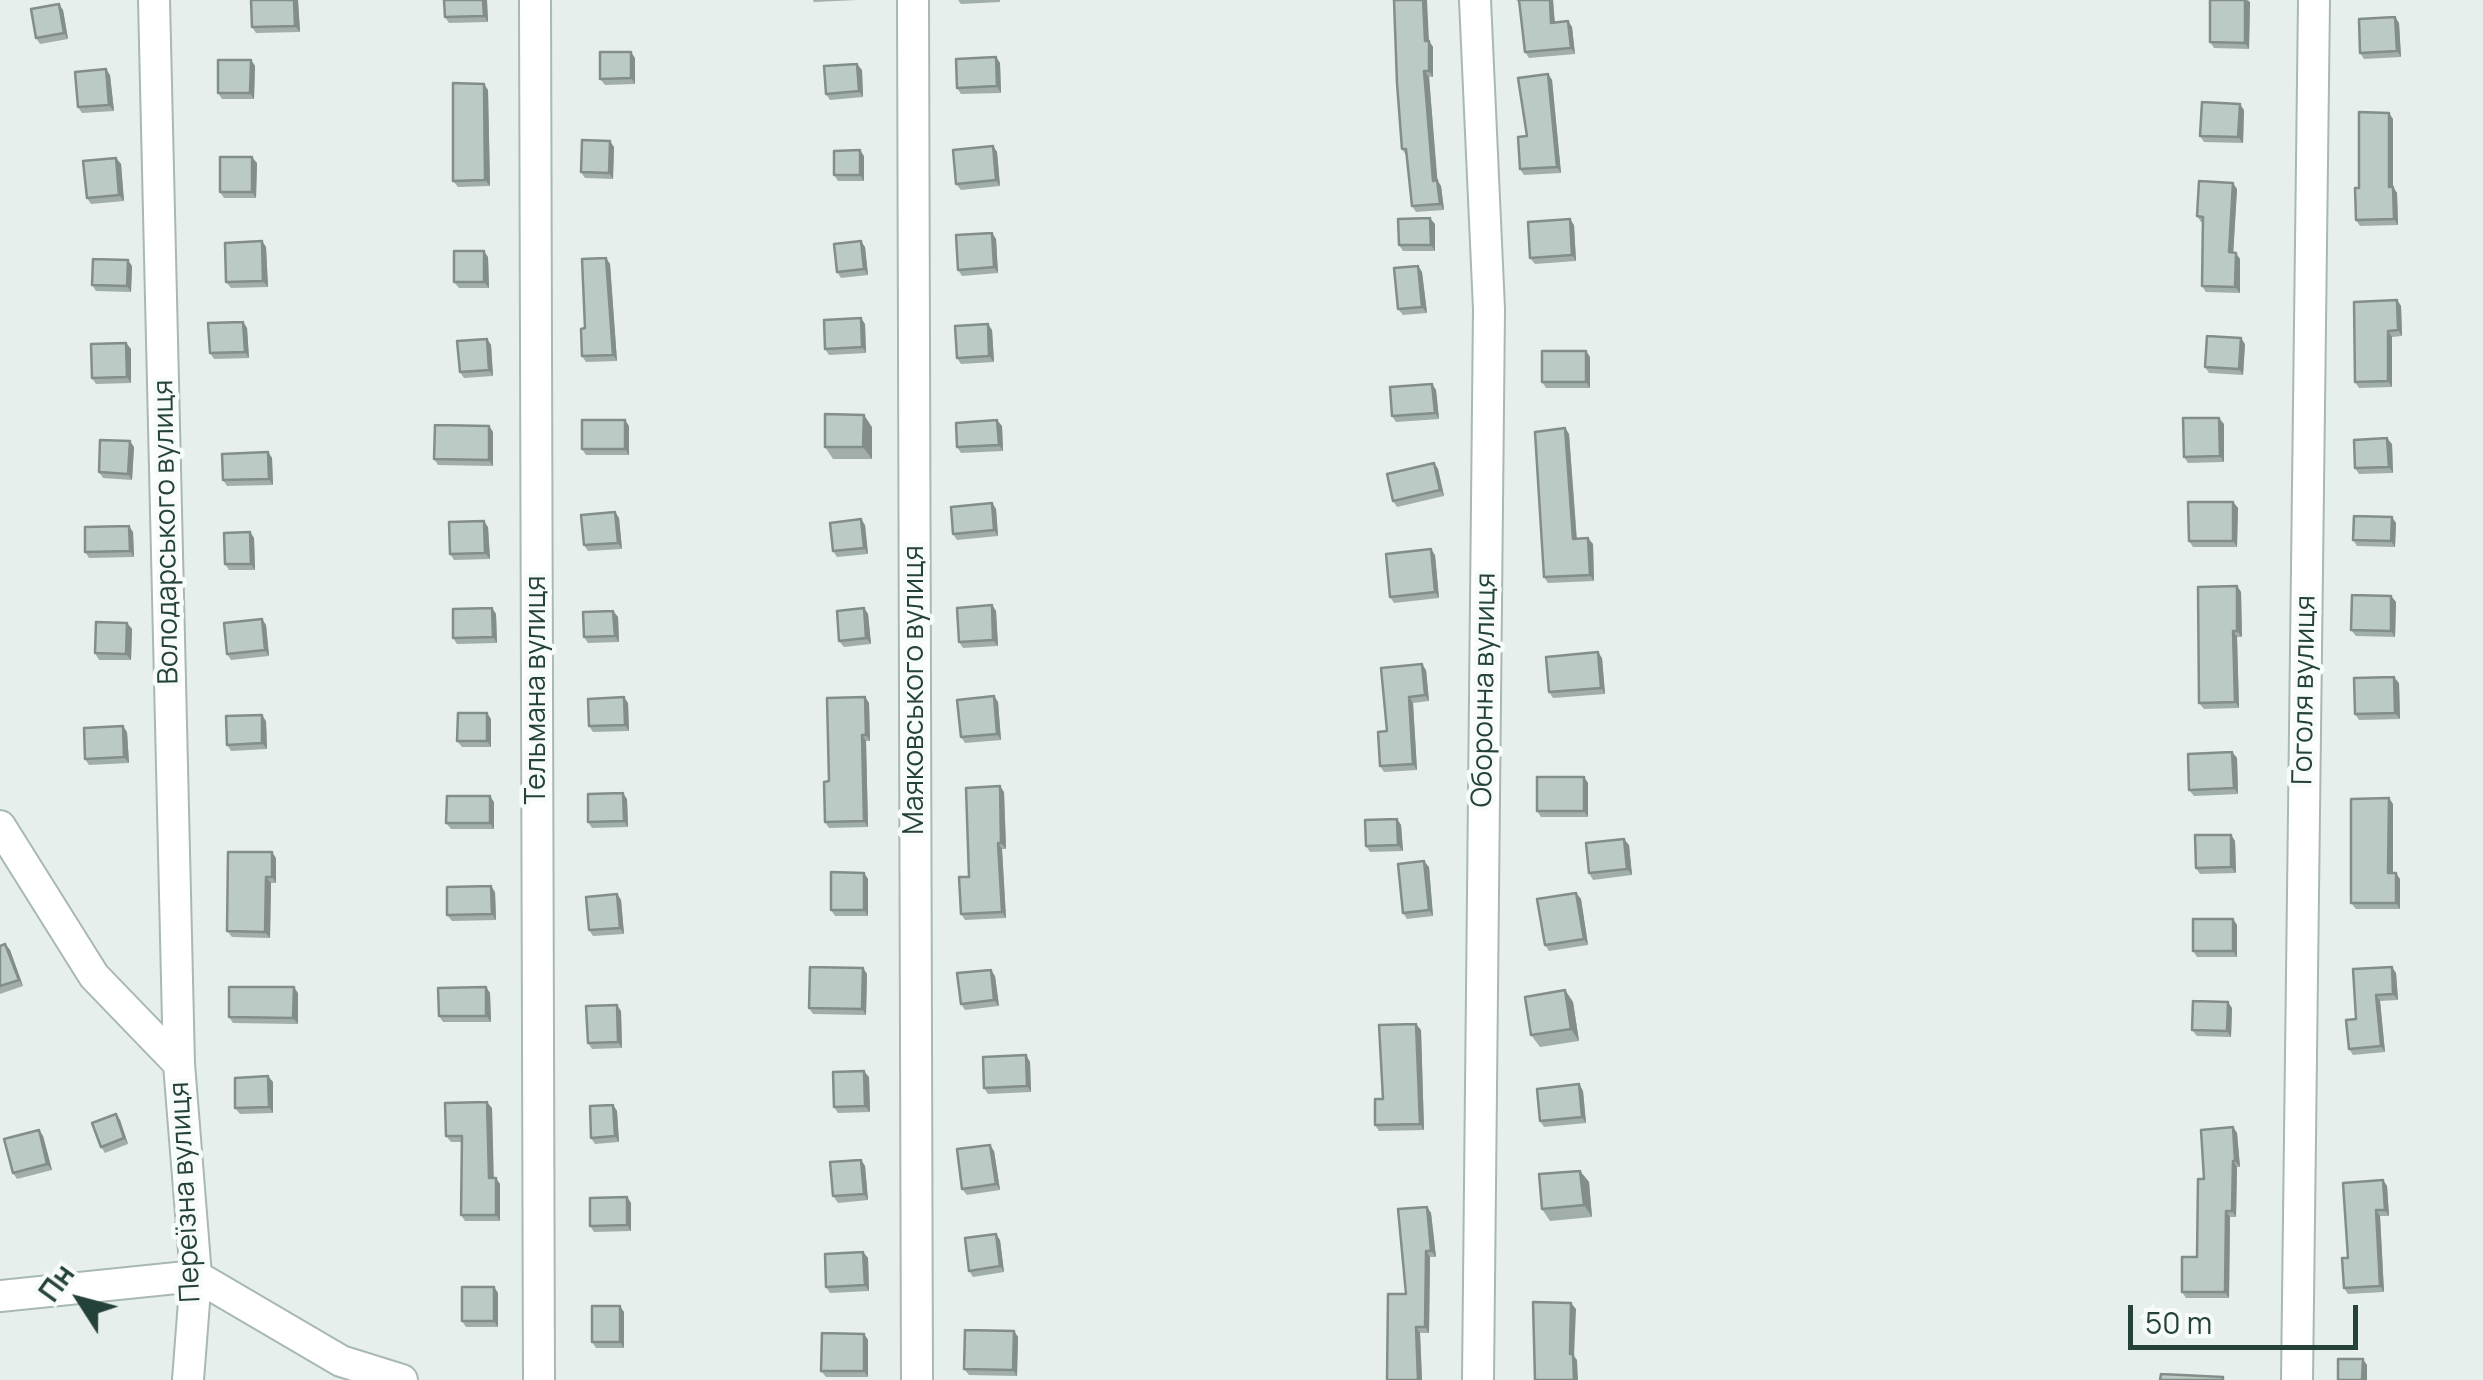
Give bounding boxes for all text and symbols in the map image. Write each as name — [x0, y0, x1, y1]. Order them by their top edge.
street label: Володарського вулиця — [148, 379, 186, 685]
street label: Маяковського вулиця — [898, 545, 932, 835]
street label: Оборонна вулиця — [1466, 572, 1504, 808]
street label: Тельмана вулиця — [520, 576, 554, 804]
street label: Гоголя вулиця — [2287, 595, 2323, 785]
street label: Переїзна вулиця — [163, 1081, 209, 1303]
north arrow — [30, 1250, 130, 1350]
text: Пн — [29, 1256, 82, 1309]
scale bar — [2133, 1285, 2363, 1347]
text: 50 m — [2145, 1302, 2212, 1343]

